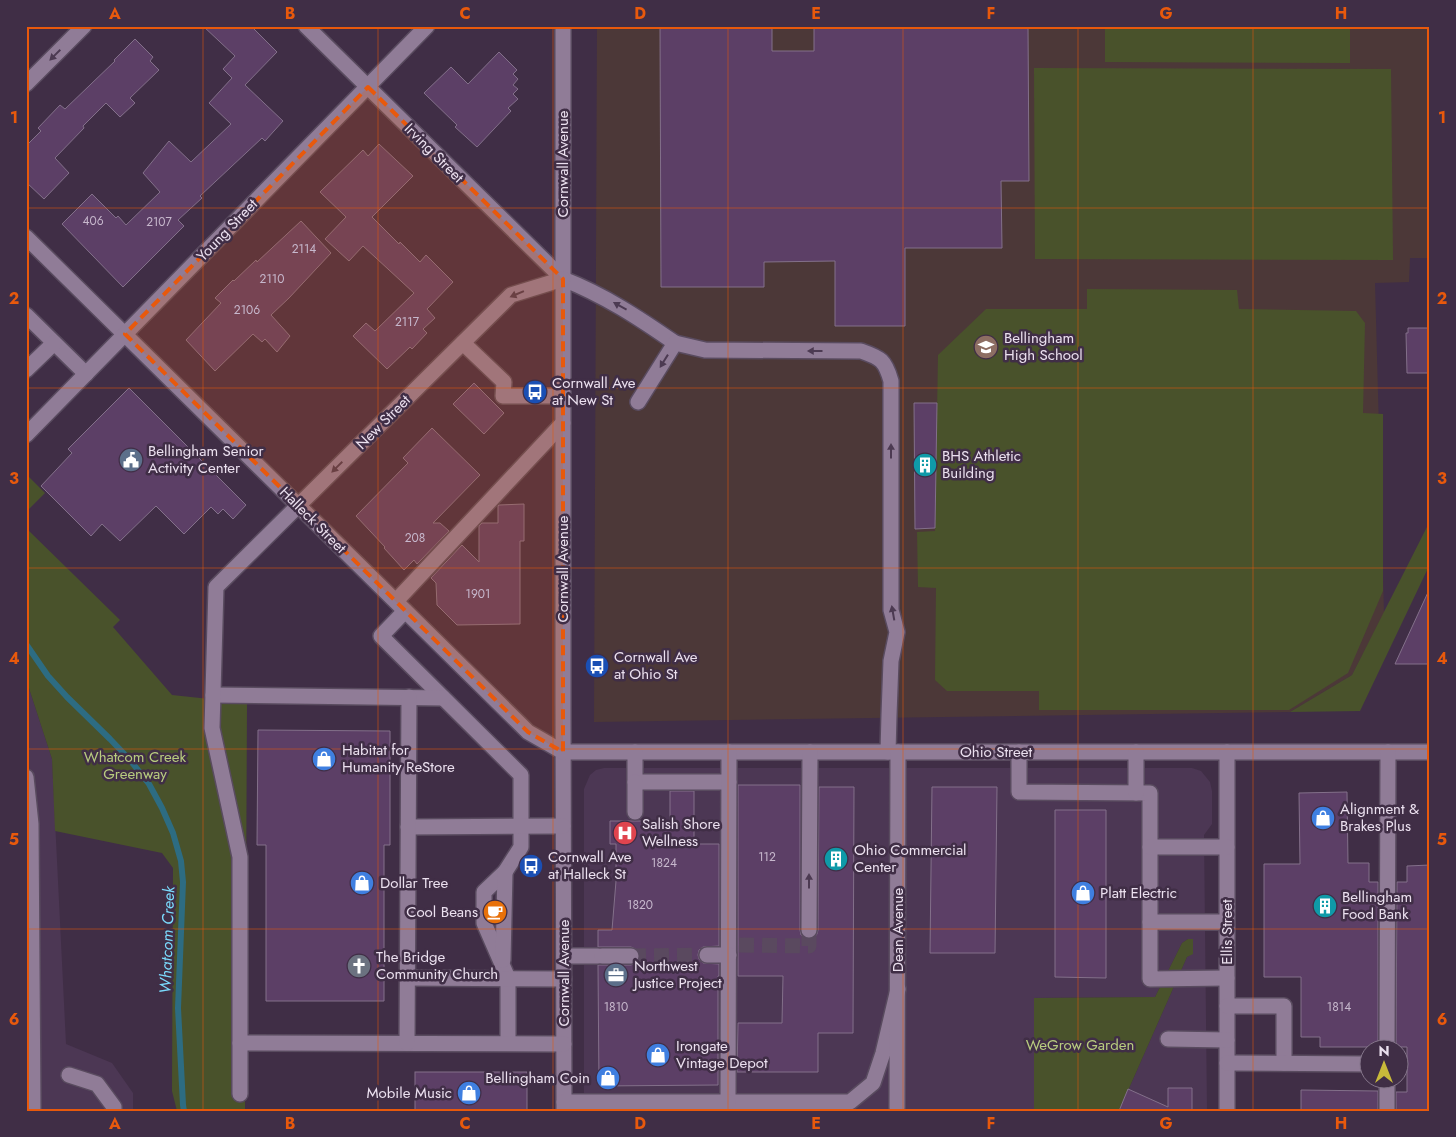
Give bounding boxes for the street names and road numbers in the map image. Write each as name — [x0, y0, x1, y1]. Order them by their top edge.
street label: Cornwall Avenue — [552, 110, 574, 217]
street label: Irving Street — [399, 118, 469, 188]
street label: Young Street — [191, 193, 263, 266]
street label: New Street — [351, 389, 416, 454]
street label: Halleck Street — [275, 482, 352, 559]
street label: Cornwall Avenue — [552, 515, 574, 622]
street label: Ohio Street — [960, 741, 1032, 763]
street label: Dean Avenue — [887, 888, 909, 972]
street label: Ellis Street — [1216, 899, 1238, 965]
street label: Cornwall Avenue — [553, 919, 575, 1026]

